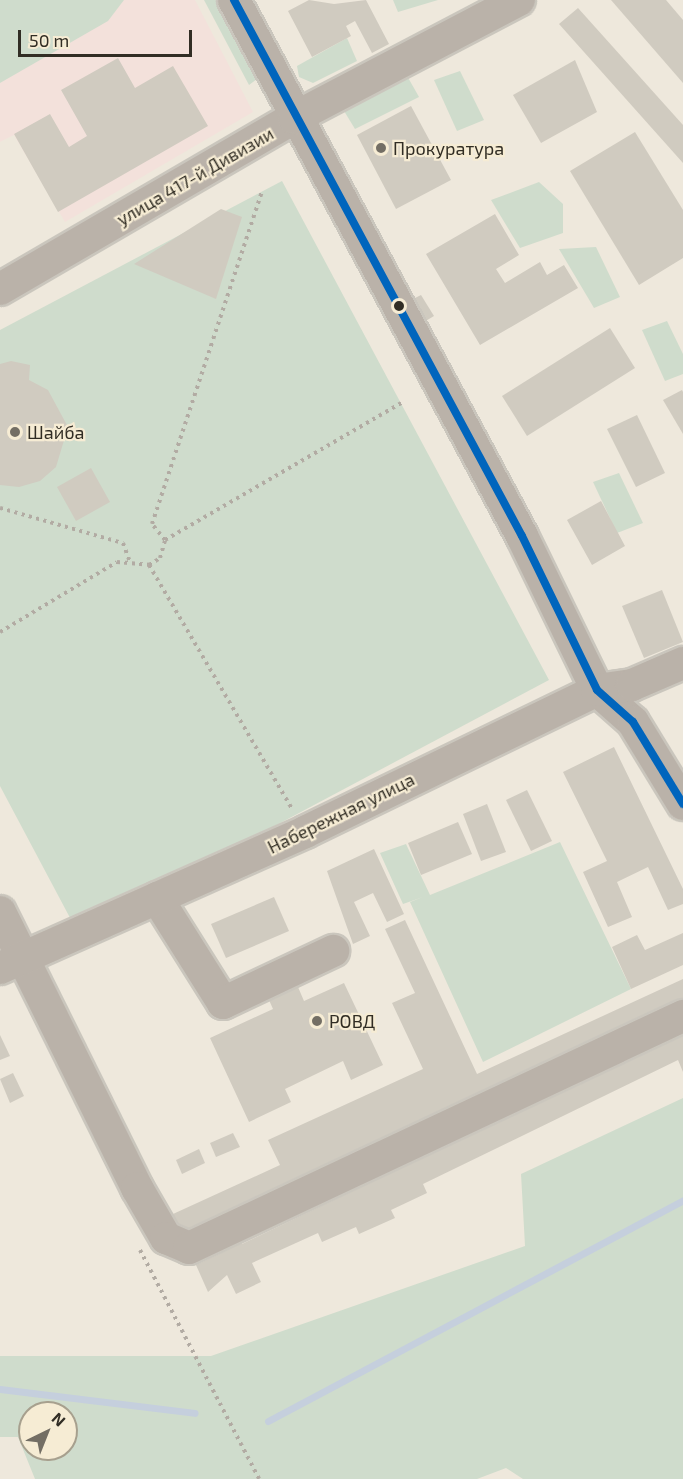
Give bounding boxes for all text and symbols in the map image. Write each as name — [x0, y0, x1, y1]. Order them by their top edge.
scale bar — [21, 18, 195, 56]
text: 50 m — [29, 29, 69, 51]
street label: улица 417-й Дивизии — [113, 122, 277, 230]
place label: Прокуратура — [393, 137, 504, 159]
marker: Прокуратура — [374, 141, 388, 155]
unlabelled marker — [393, 300, 405, 312]
place label: Шайба — [27, 421, 84, 443]
marker: Шайба — [8, 425, 22, 439]
street label: Набережная улица — [264, 768, 418, 858]
place label: РОВД — [329, 1010, 375, 1032]
marker: РОВД — [310, 1014, 324, 1028]
north arrow — [18, 1401, 78, 1461]
text: N — [49, 1408, 70, 1430]

